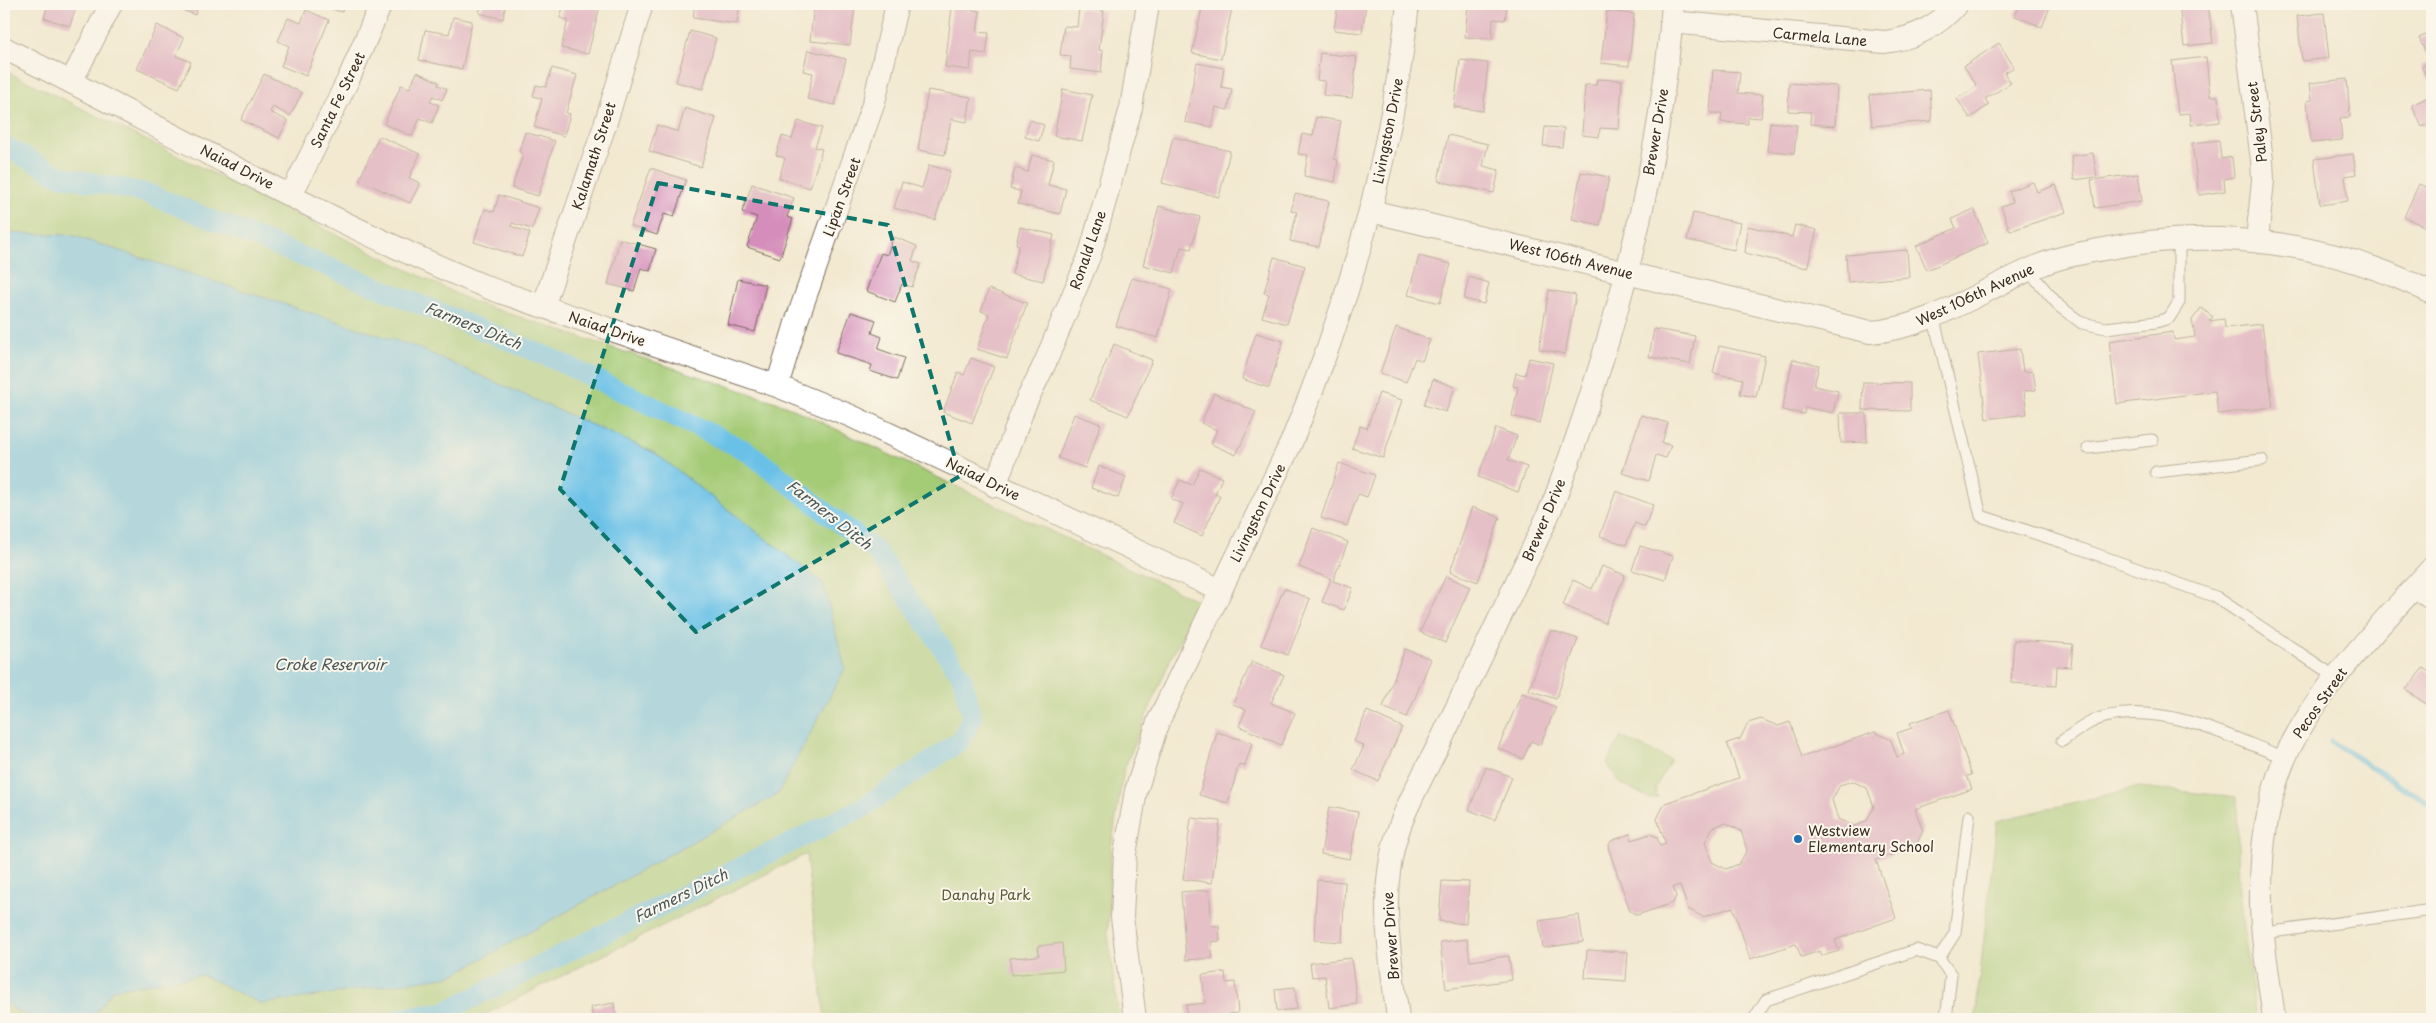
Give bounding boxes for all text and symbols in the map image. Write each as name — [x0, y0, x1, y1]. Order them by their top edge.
street label: Carmela Lane — [1772, 22, 1868, 51]
street label: Santa Fe Street — [305, 48, 370, 152]
street label: Livingston Drive — [1367, 76, 1408, 186]
street label: Paley Street — [2241, 80, 2272, 164]
street label: Brewer Drive — [1638, 87, 1674, 177]
street label: Kalamath Street — [566, 99, 621, 213]
street label: Naiad Drive — [197, 139, 278, 194]
street label: Lipan Street — [817, 154, 866, 239]
street label: Ronald Lane — [1064, 207, 1111, 292]
street label: West 106th Avenue — [1507, 233, 1636, 284]
street label: West 106th Avenue — [1912, 258, 2037, 331]
water label: Farmers Ditch — [422, 295, 525, 354]
street label: Naiad Drive — [566, 306, 648, 351]
street label: Naiad Drive — [943, 452, 1024, 506]
street label: Livingston Drive — [1225, 460, 1291, 566]
water label: Farmers Ditch — [783, 473, 877, 554]
street label: Brewer Drive — [1517, 475, 1570, 565]
water label: Croke Reservoir — [274, 652, 388, 675]
street label: Pecos Street — [2287, 663, 2352, 742]
place label: Westview Elementary School — [1808, 820, 1934, 857]
marker: Westview Elementary School — [1792, 833, 1804, 845]
water label: Farmers Ditch — [630, 862, 731, 927]
park label: Danahy Park — [941, 884, 1031, 905]
street label: Brewer Drive — [1377, 891, 1404, 981]

